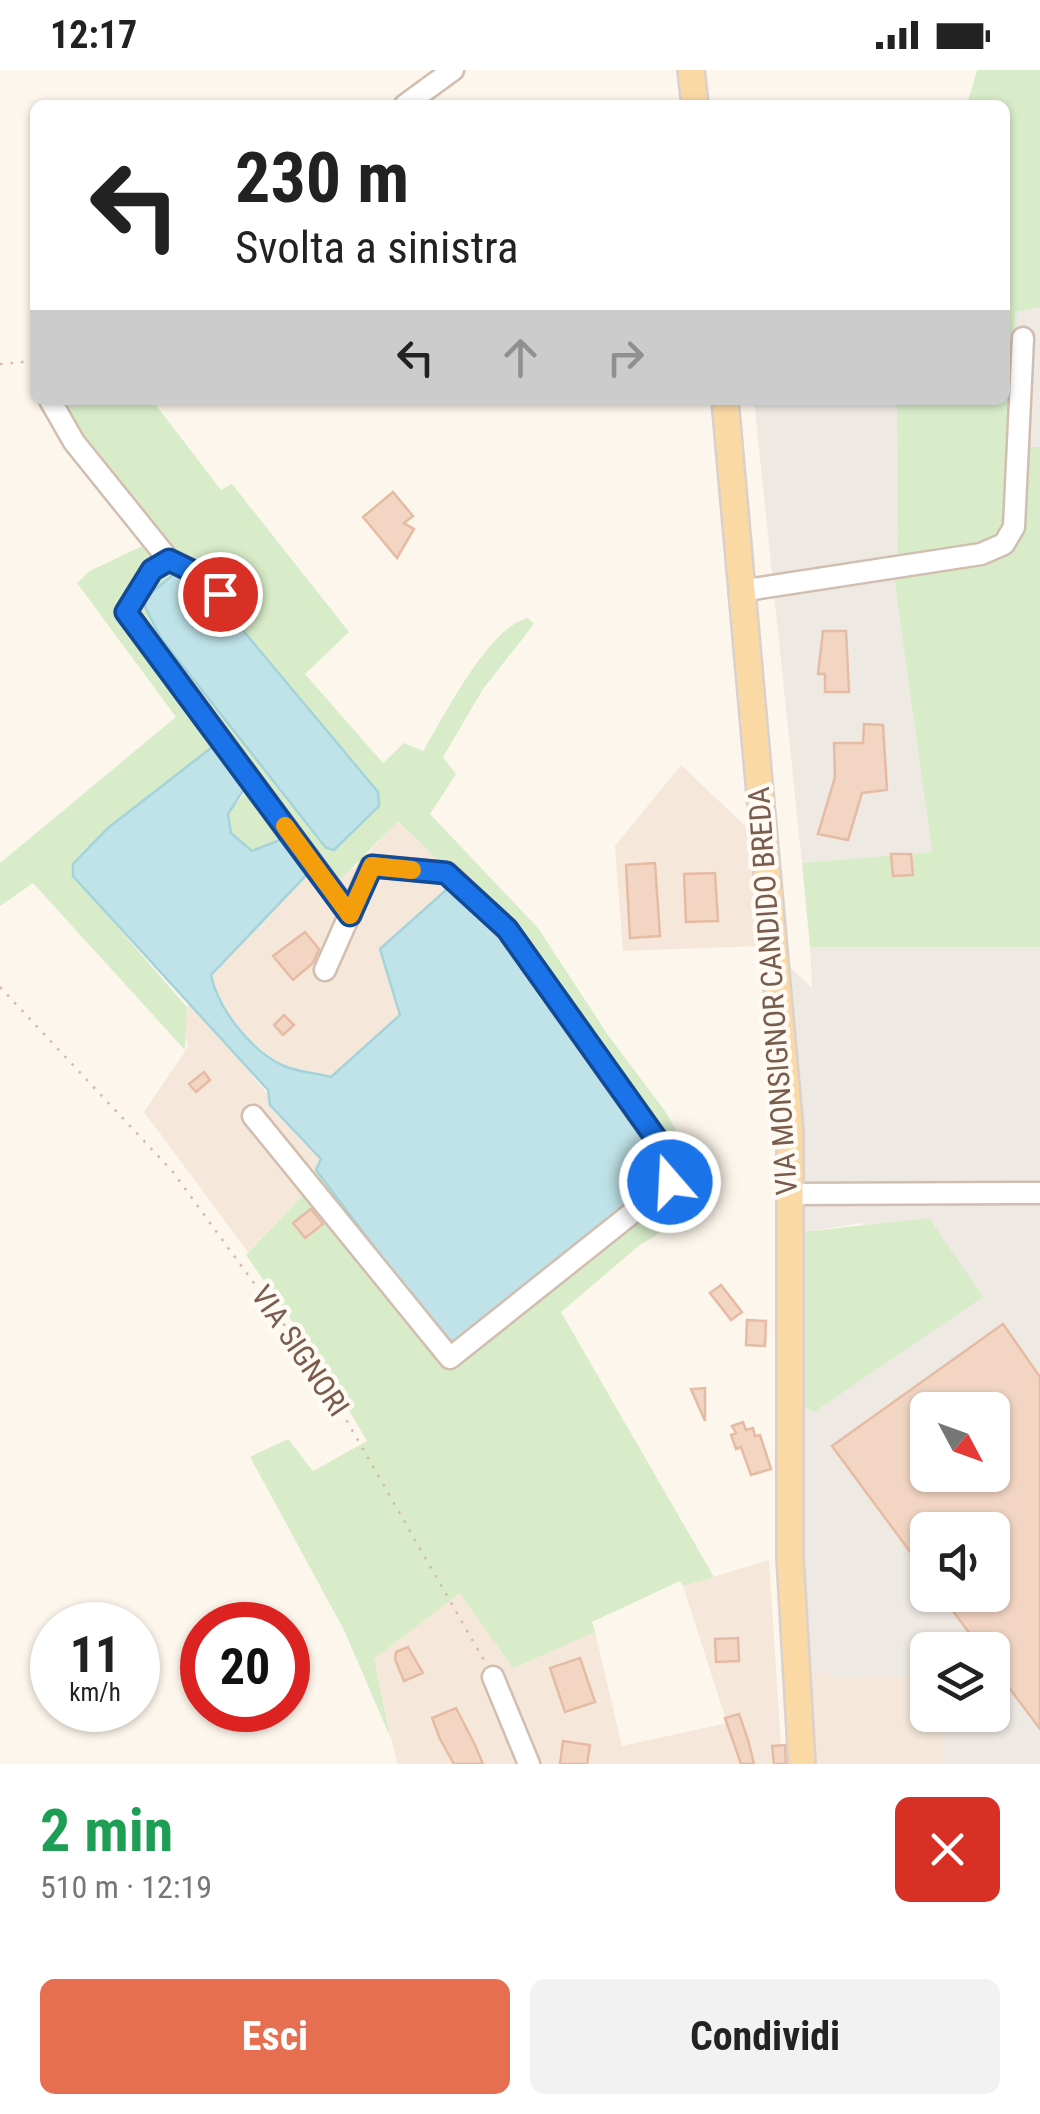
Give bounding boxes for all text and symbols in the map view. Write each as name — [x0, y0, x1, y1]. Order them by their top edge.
text: 12:17 — [50, 13, 137, 57]
text: 230 m — [235, 137, 409, 219]
icon: left — [70, 140, 200, 270]
text: Svolta a sinistra — [235, 221, 518, 274]
icon: left — [388, 330, 443, 385]
icon: ahead — [493, 330, 548, 385]
icon: right — [598, 330, 653, 385]
pin — [178, 552, 263, 637]
icon: arrive — [193, 567, 248, 622]
street label: VIA MONSIGNOR CANDIDO BREDA — [741, 786, 804, 1196]
position arrow — [618, 1130, 722, 1234]
street label: VIA SIGNORI — [244, 1279, 357, 1423]
north arrow — [910, 1392, 1010, 1492]
map controls — [910, 1392, 1010, 1732]
button: sound — [910, 1512, 1010, 1612]
speed limit sign: 20 — [180, 1602, 310, 1732]
text: 11 — [70, 1626, 120, 1684]
button: layers — [910, 1632, 1010, 1732]
text: km/h — [69, 1678, 121, 1707]
text: 2 min — [40, 1795, 173, 1866]
button: close — [895, 1797, 1000, 1902]
text: 510 m · 12:19 — [40, 1868, 212, 1906]
button: Esci — [40, 1979, 510, 2094]
button: Condividi — [530, 1979, 1000, 2094]

